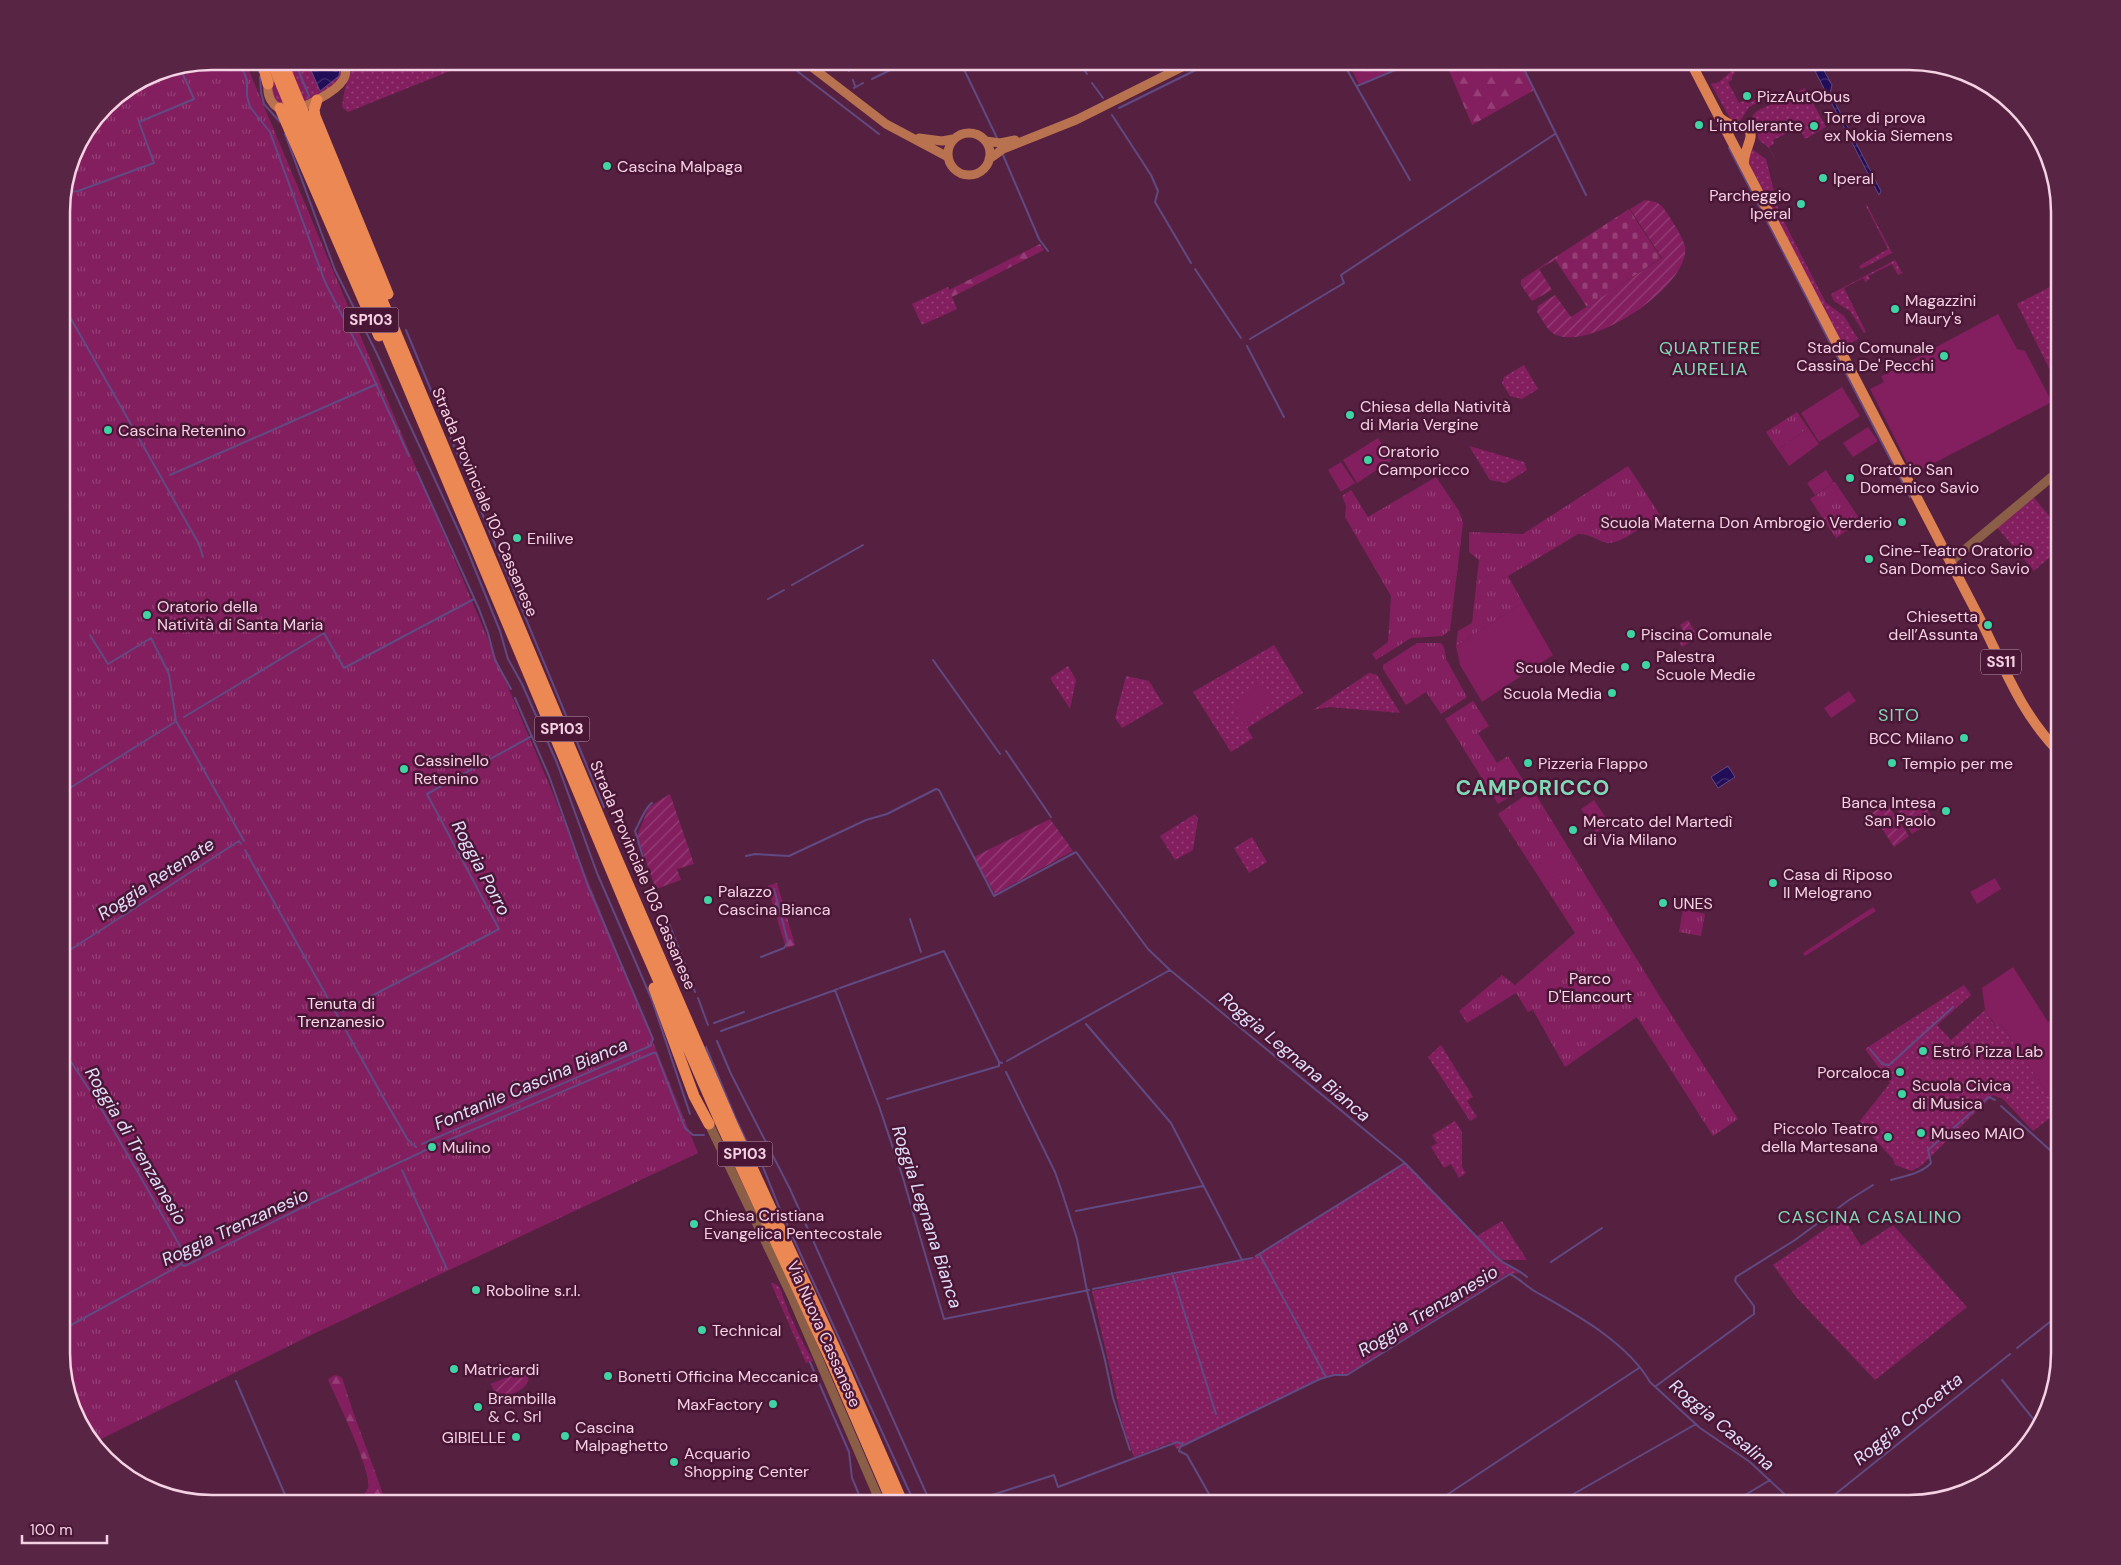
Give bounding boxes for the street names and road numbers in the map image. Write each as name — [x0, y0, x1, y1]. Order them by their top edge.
road number: SP103 — [344, 308, 398, 332]
street label: Strada Provinciale 103 Cassanese — [427, 384, 543, 620]
road number: SS11 — [1981, 650, 2021, 674]
road number: SP103 — [534, 716, 590, 742]
street label: Strada Provinciale 103 Cassanese — [585, 757, 701, 993]
road number: SP103 — [718, 1142, 772, 1166]
street label: Via Nuova Cassanese — [782, 1257, 866, 1411]

